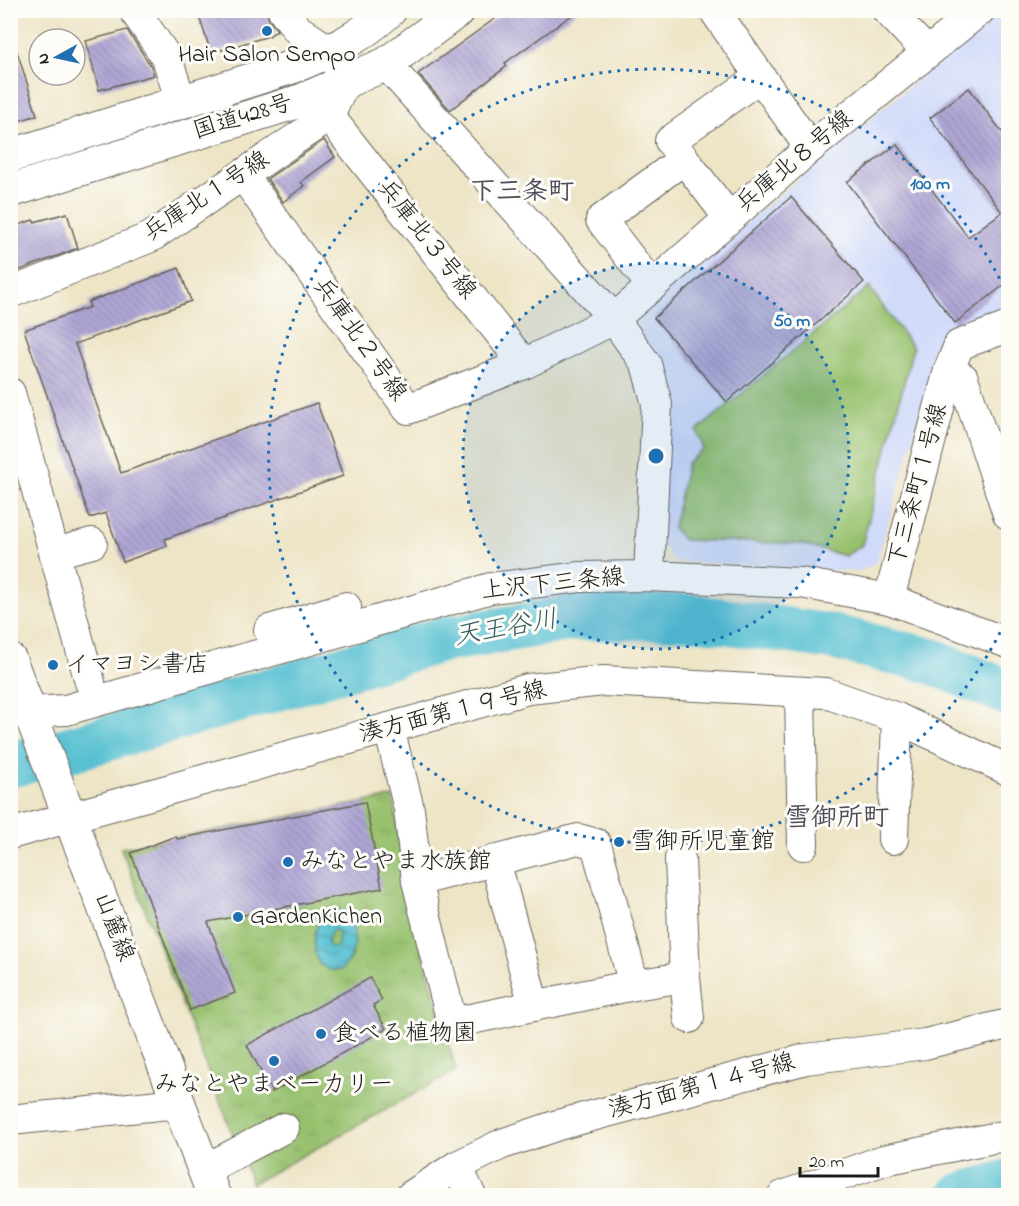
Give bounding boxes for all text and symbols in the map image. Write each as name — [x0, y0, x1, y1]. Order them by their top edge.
marker: Hair Salon Sempo — [260, 24, 274, 38]
north arrow — [27, 27, 87, 87]
place label: Hair Salon Sempo — [178, 38, 356, 73]
text: N — [31, 52, 57, 66]
street label: 国道428号 — [189, 86, 297, 150]
street label: 兵庫北８号線 — [729, 102, 861, 222]
street label: 兵庫北１号線 — [137, 143, 277, 251]
street label: 兵庫北３号線 — [368, 172, 484, 308]
text: 100 m — [910, 172, 950, 198]
district label: 下三条町 — [470, 174, 574, 212]
street label: 兵庫北２号線 — [303, 271, 415, 409]
text: 50 m — [774, 309, 810, 335]
street label: 下三条町１号線 — [880, 399, 958, 571]
centre of rings — [646, 446, 666, 466]
street label: 上沢下三条線 — [480, 560, 626, 610]
water label: 天王谷川 — [451, 601, 561, 657]
place label: イマヨシ書店 — [65, 648, 209, 683]
marker: イマヨシ書店 — [46, 658, 60, 672]
street label: 湊方面第１９号線 — [356, 673, 550, 753]
district label: 雪御所町 — [785, 800, 889, 838]
place label: 雪御所児童館 — [631, 825, 775, 860]
marker: 雪御所児童館 — [612, 835, 626, 849]
place label: みなとやま水族館 — [300, 845, 492, 880]
marker: みなとやま水族館 — [281, 855, 295, 869]
street label: 山麓線 — [84, 887, 142, 967]
place label: GardenKichen — [250, 900, 382, 935]
marker: GardenKichen — [231, 910, 245, 924]
place label: 食べる植物園 — [333, 1017, 477, 1052]
marker: 食べる植物園 — [314, 1027, 328, 1041]
street label: 湊方面第１４号線 — [605, 1045, 799, 1129]
marker: みなとやまベーカリー — [267, 1054, 281, 1068]
place label: みなとやまベーカリー — [154, 1068, 394, 1103]
scale bar — [800, 1140, 878, 1178]
text: 20 m — [809, 1150, 844, 1176]

